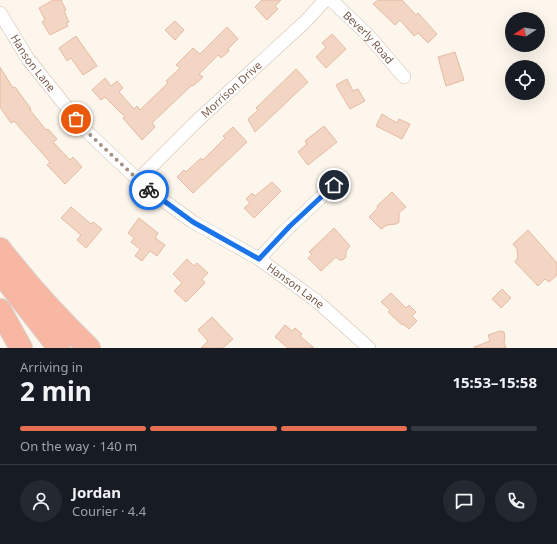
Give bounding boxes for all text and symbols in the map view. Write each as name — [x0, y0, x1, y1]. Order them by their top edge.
street label: Beverly Road — [340, 7, 397, 67]
north arrow — [505, 12, 545, 52]
map controls — [505, 12, 545, 100]
street label: Hanson Lane — [8, 31, 59, 95]
street label: Morrison Drive — [197, 57, 265, 121]
button: locate — [505, 60, 545, 100]
pin — [59, 102, 93, 136]
icon: bag — [65, 108, 87, 130]
pin — [317, 168, 351, 202]
courier — [129, 170, 169, 210]
icon: home — [323, 174, 345, 196]
icon: bike — [138, 179, 160, 201]
street label: Hanson Lane — [264, 259, 328, 311]
text: Arriving in — [20, 358, 83, 376]
text: 15:53–15:58 — [452, 372, 537, 392]
text: 2 min — [20, 373, 92, 409]
text: On the way · 140 m — [20, 437, 137, 455]
button: person — [20, 480, 62, 522]
button: chat — [443, 480, 485, 522]
button: phone — [495, 480, 537, 522]
text: Jordan — [72, 482, 121, 502]
text: Courier · 4.4 — [72, 502, 146, 520]

